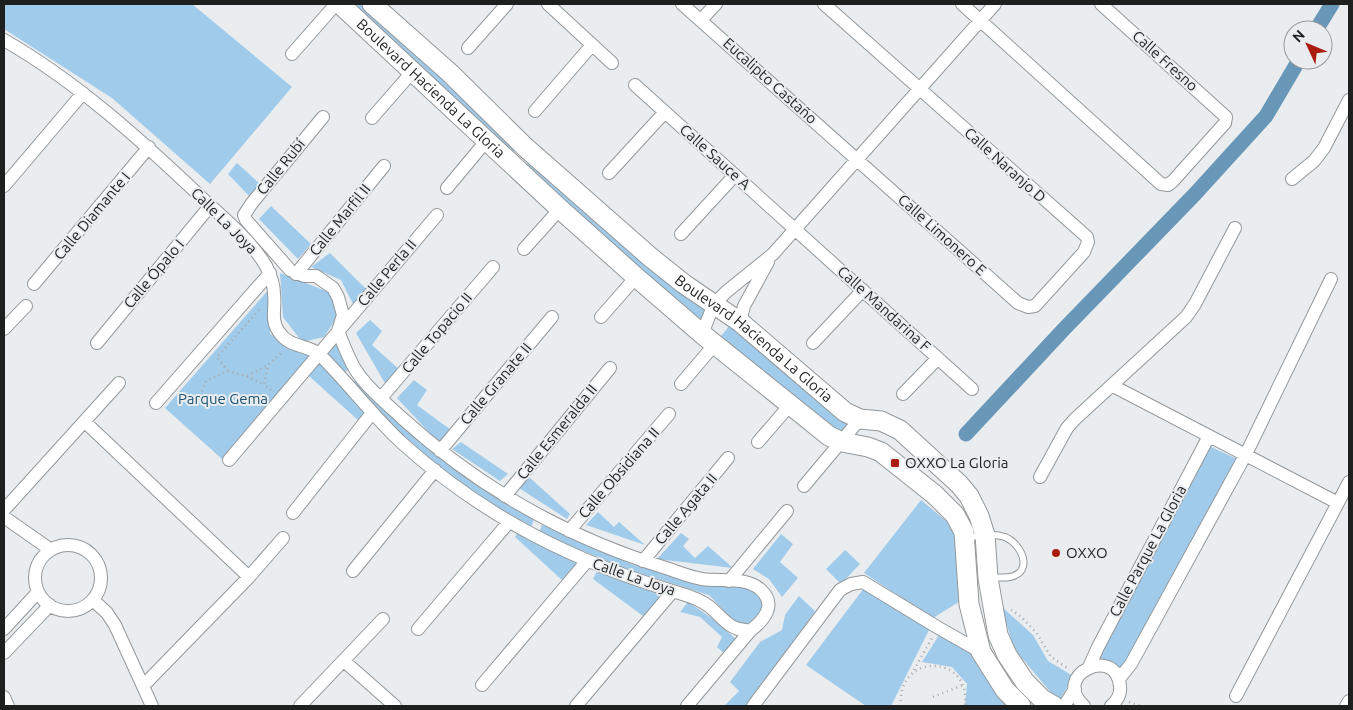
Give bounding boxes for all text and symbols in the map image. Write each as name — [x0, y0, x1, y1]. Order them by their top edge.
street label: Boulevard Hacienda La Gloria — [353, 15, 509, 161]
north arrow — [1283, 20, 1333, 70]
street label: Calle Fresno — [1129, 27, 1201, 94]
text: N — [1289, 27, 1308, 45]
street label: Eucalipto Castaño — [720, 34, 821, 127]
street label: Calle Sauce A — [677, 121, 754, 193]
street label: Calle Naranjo D — [961, 124, 1049, 206]
street label: Calle Rubí — [253, 135, 308, 198]
street label: Calle Diamante I — [50, 168, 133, 263]
street label: Calle Marfil II — [306, 180, 374, 259]
street label: Calle La Joya — [188, 184, 261, 257]
street label: Calle Limonero E — [895, 191, 990, 279]
street label: Calle Ópalo I — [120, 236, 187, 312]
street label: Calle Perla II — [354, 236, 419, 310]
street label: Calle Mandarina F — [834, 262, 934, 355]
street label: Boulevard Hacienda La Gloria — [672, 271, 836, 406]
street label: Calle Topacio II — [398, 289, 475, 376]
street label: Calle Granate II — [457, 339, 535, 428]
street label: Calle Esmeralda II — [513, 381, 600, 483]
park label: Parque Gema — [178, 390, 268, 407]
street label: Calle Obsidiana II — [575, 424, 663, 521]
place label: OXXO La Gloria — [905, 454, 1009, 471]
marker: OXXO La Gloria — [889, 457, 901, 469]
street label: Calle Agata II — [651, 470, 720, 548]
street label: Calle Parque La Gloria — [1106, 482, 1189, 619]
place label: OXXO — [1066, 544, 1108, 561]
marker: OXXO — [1050, 547, 1062, 559]
street label: Calle La Joya — [591, 554, 678, 599]

